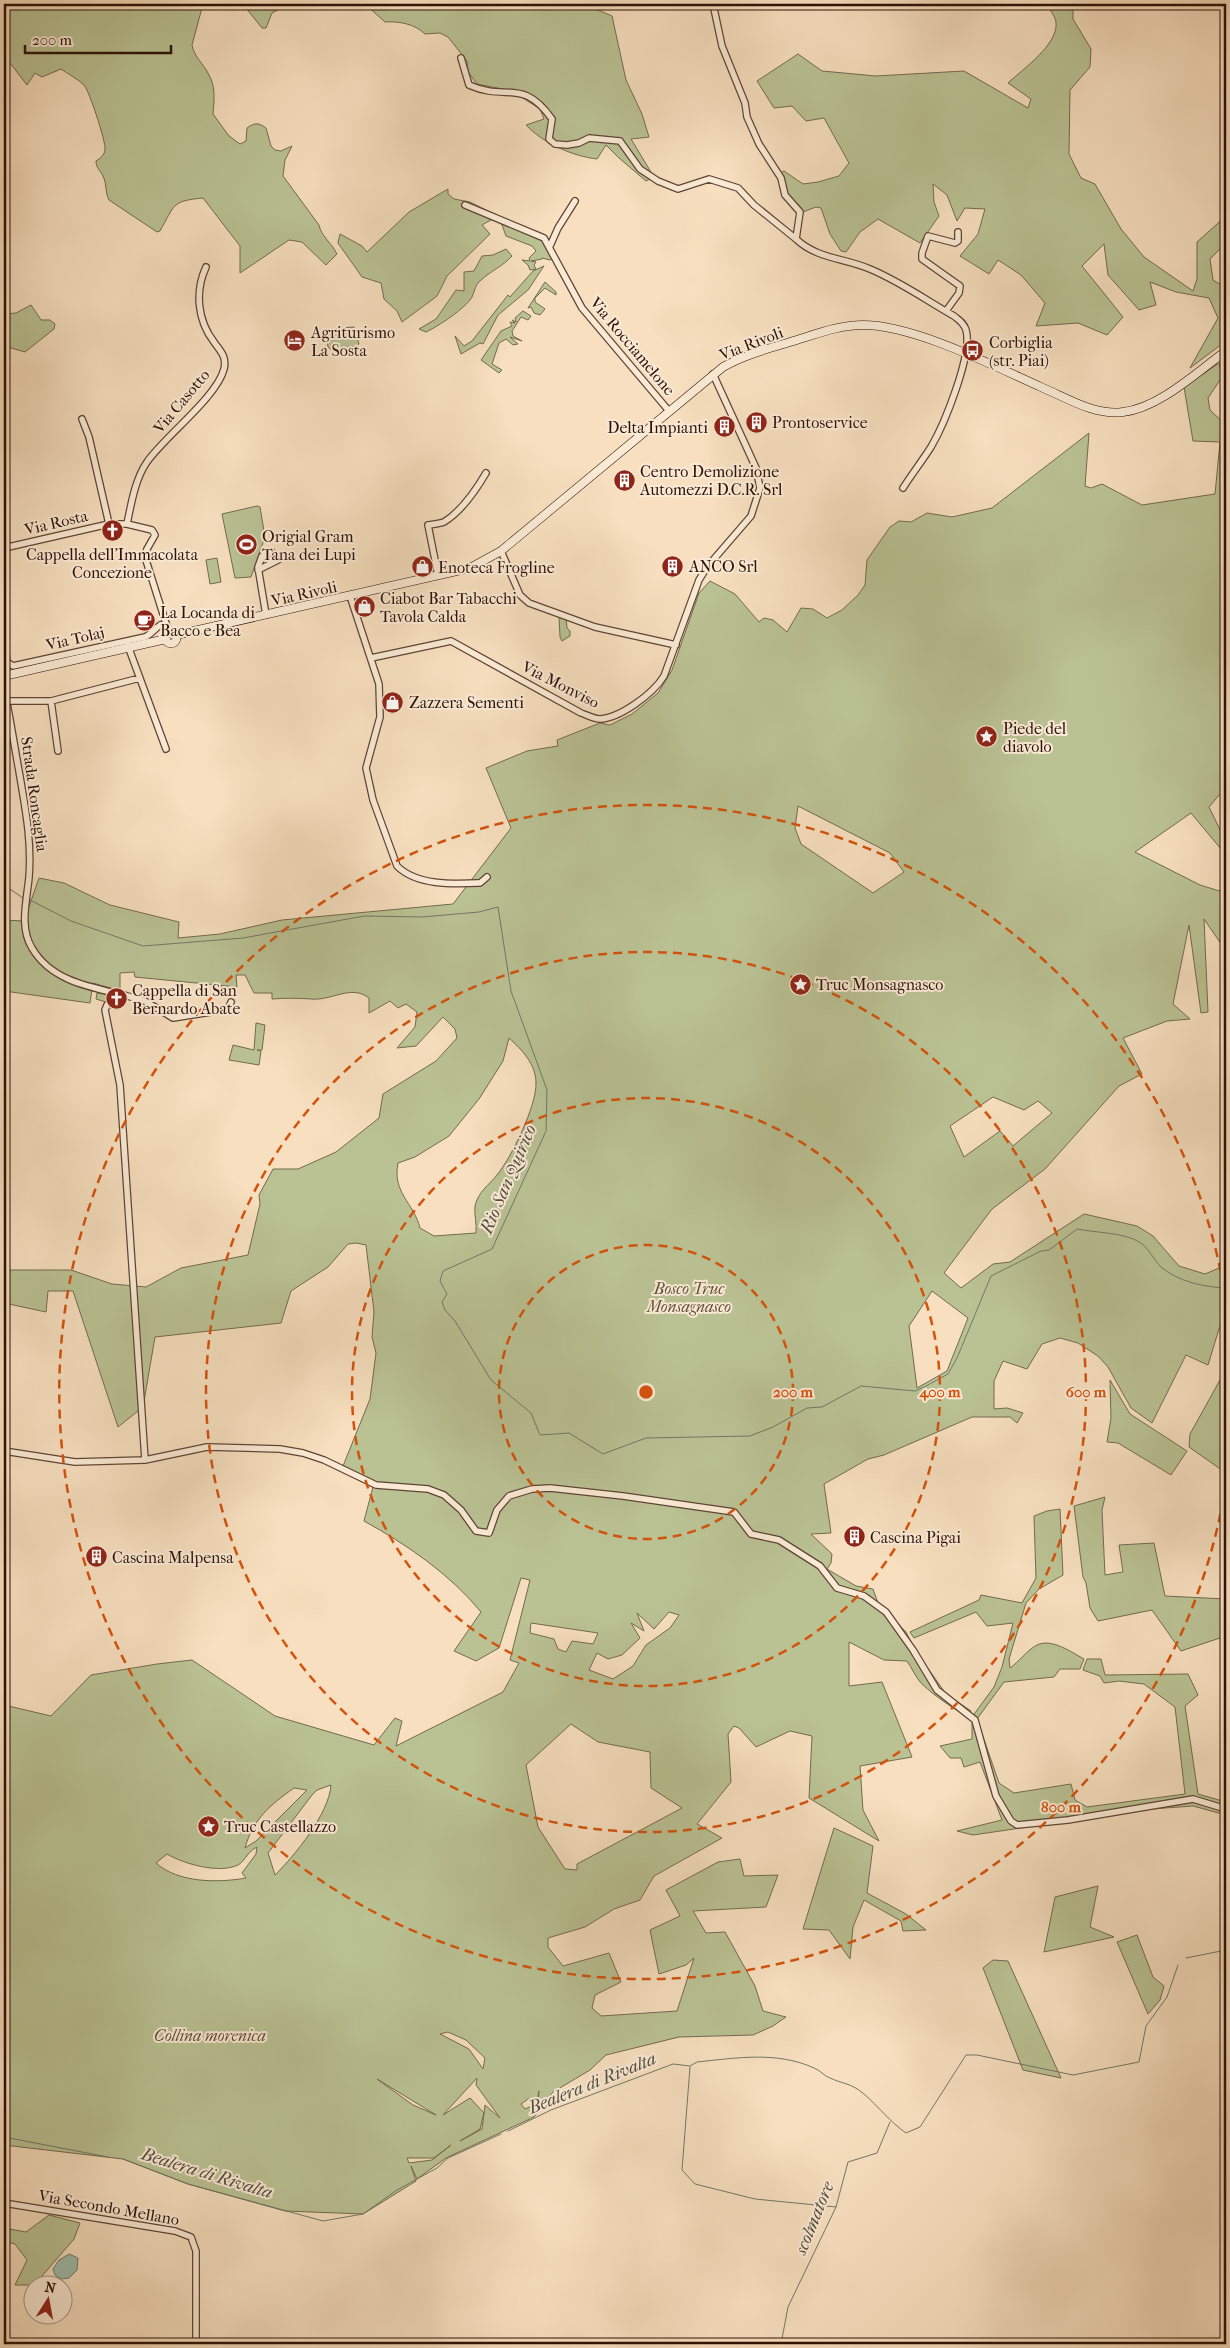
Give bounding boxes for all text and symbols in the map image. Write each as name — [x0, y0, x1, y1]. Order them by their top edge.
scale bar — [25, 22, 171, 54]
text: 200 m — [32, 31, 72, 49]
street label: Via Rocciamelone — [585, 293, 679, 399]
place label: Agriturismo La Sosta — [310, 323, 395, 360]
street label: Via Rivoli — [716, 323, 786, 365]
hotel icon: Agriturismo La Sosta — [283, 329, 307, 353]
place label: Corbiglia (str. Piai) — [989, 333, 1053, 370]
bus stop icon: Corbiglia (str. Piai) — [961, 339, 985, 363]
street label: Via Casotto — [149, 365, 214, 438]
building icon: Prontoservice — [744, 410, 768, 434]
place label: Prontoservice — [772, 413, 868, 432]
building icon: Delta Impianti — [712, 415, 736, 439]
place label: Delta Impianti — [607, 418, 708, 437]
place label: Centro Demolizione Automezzi D.C.R. Srl — [639, 462, 783, 499]
building icon: Centro Demolizione Automezzi D.C.R. Srl — [612, 468, 636, 492]
street label: Via Rosta — [22, 506, 90, 539]
church icon: Cappella dell'Immacolata Concezione — [100, 518, 124, 542]
place label: Origial Gram Tana dei Lupi — [262, 527, 356, 564]
sports icon: Origial Gram Tana dei Lupi — [234, 533, 258, 557]
place label: Cappella dell'Immacolata Concezione — [26, 545, 199, 582]
building icon: ANCO Srl — [661, 554, 685, 578]
shop icon: Enoteca Frogline — [410, 555, 434, 579]
place label: ANCO Srl — [688, 557, 758, 576]
place label: Enoteca Frogline — [438, 558, 555, 577]
street label: Via Rivoli — [268, 577, 339, 610]
place label: Ciabot Bar Tabacchi Tavola Calda — [380, 589, 517, 626]
shop icon: Ciabot Bar Tabacchi Tavola Calda — [352, 595, 376, 619]
place label: La Locanda di Bacco e Bea — [160, 603, 255, 640]
cafe icon: La Locanda di Bacco e Bea — [132, 609, 156, 633]
street label: Via Tolaj — [43, 623, 106, 655]
street label: Via Monviso — [518, 656, 603, 712]
shop icon: Zazzera Sementi — [381, 690, 405, 714]
place label: Zazzera Sementi — [409, 693, 524, 712]
place label: Piede del diavolo — [1003, 719, 1067, 756]
place icon: Piede del diavolo — [975, 725, 999, 749]
street label: Strada Roncaglia — [17, 735, 52, 853]
place icon: Truc Monsagnasco — [788, 972, 812, 996]
place label: Truc Monsagnasco — [816, 975, 943, 994]
place label: Cappella di San Bernardo Abate — [132, 981, 241, 1018]
church icon: Cappella di San Bernardo Abate — [104, 987, 128, 1011]
water label: Rio San Quirico — [476, 1121, 541, 1238]
park label: Bosco Truc Monsagnasco — [646, 1279, 731, 1316]
centre of rings — [637, 1383, 655, 1401]
text: 200 m — [773, 1383, 813, 1401]
text: 400 m — [918, 1383, 961, 1401]
text: 600 m — [1066, 1383, 1107, 1401]
building icon: Cascina Pigai — [842, 1525, 866, 1549]
place label: Cascina Pigai — [870, 1528, 961, 1547]
building icon: Cascina Malpensa — [84, 1545, 108, 1569]
place label: Cascina Malpensa — [112, 1548, 234, 1567]
text: 800 m — [1041, 1798, 1081, 1816]
place icon: Truc Castellazzo — [196, 1814, 220, 1838]
place label: Truc Castellazzo — [224, 1817, 336, 1836]
park label: Collina morenica — [154, 2026, 266, 2045]
water label: Bealera di Rivalta — [524, 2048, 659, 2119]
water label: Bealera di Rivalta — [138, 2143, 275, 2203]
water label: scolmatore — [790, 2178, 839, 2258]
street label: Via Secondo Mellano — [36, 2186, 181, 2229]
north arrow — [22, 2276, 72, 2326]
text: N — [44, 2278, 58, 2297]

